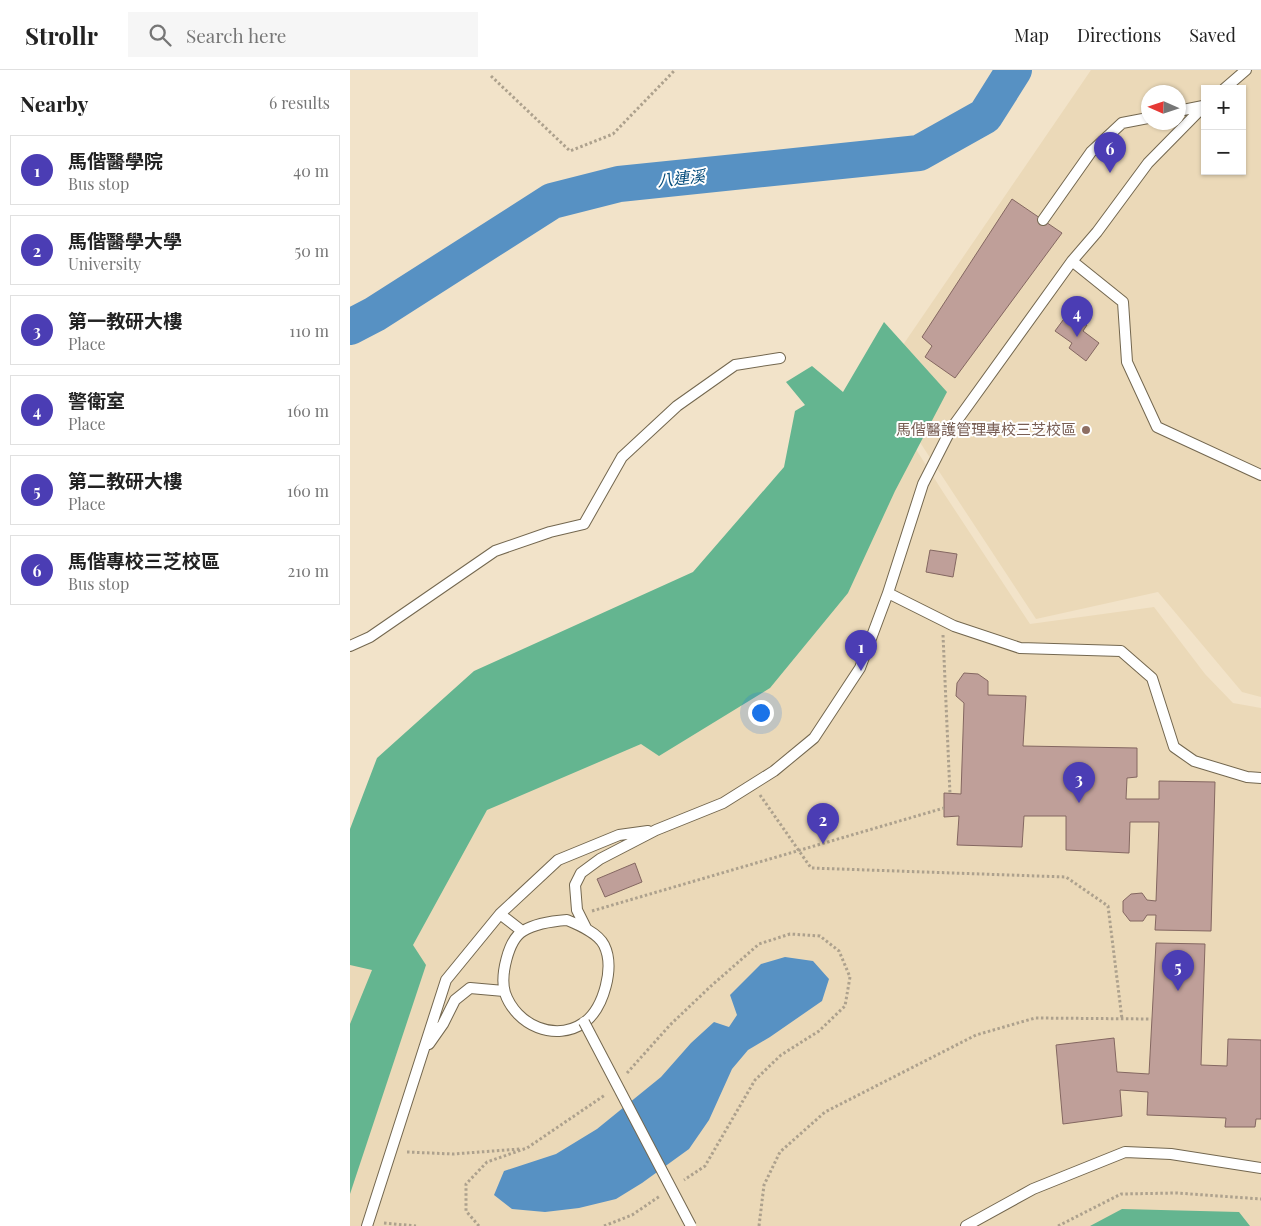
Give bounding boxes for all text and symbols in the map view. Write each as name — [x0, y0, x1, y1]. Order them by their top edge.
search box — [128, 12, 478, 57]
text: Strollr — [25, 19, 98, 51]
icon: search — [146, 21, 174, 49]
text: Search here — [186, 22, 286, 48]
text: Map — [1014, 23, 1049, 47]
text: Directions — [1077, 23, 1161, 47]
text: Saved — [1189, 23, 1236, 47]
north arrow — [1141, 85, 1186, 130]
map controls — [1201, 85, 1246, 175]
button: + — [1201, 85, 1246, 130]
text: Nearby — [20, 89, 89, 117]
text: 6 results — [269, 92, 330, 113]
button: − — [1201, 130, 1246, 175]
pin: 6 — [1094, 132, 1126, 173]
text: 馬偕醫學院 — [68, 147, 163, 173]
text: 1 — [34, 160, 40, 181]
text: 40 m — [293, 160, 329, 181]
water label: 八連溪 — [656, 164, 708, 190]
text: Bus stop — [68, 173, 129, 194]
text: 馬偕醫學大學 — [68, 227, 182, 253]
text: 2 — [33, 240, 41, 261]
text: 50 m — [295, 240, 329, 261]
text: University — [68, 253, 141, 274]
pin: 4 — [1061, 296, 1093, 337]
text: 第一教研大樓 — [68, 307, 182, 333]
text: 3 — [33, 320, 41, 341]
text: 110 m — [289, 320, 329, 341]
text: Place — [68, 333, 106, 354]
text: 警衛室 — [68, 387, 125, 413]
text: 4 — [33, 400, 41, 421]
text: 160 m — [287, 400, 329, 421]
text: Place — [68, 413, 106, 434]
place label: 馬偕醫護管理專校三芝校區 — [896, 419, 1076, 439]
marker: 馬偕醫護管理專校三芝校區 — [1080, 424, 1092, 436]
text: 第二教研大樓 — [68, 467, 182, 493]
text: 5 — [33, 480, 41, 501]
text: 160 m — [287, 480, 329, 501]
text: Place — [68, 493, 106, 514]
text: 馬偕專校三芝校區 — [68, 547, 220, 573]
text: 6 — [33, 560, 41, 581]
text: 210 m — [288, 560, 329, 581]
text: Bus stop — [68, 573, 129, 594]
pin: 1 — [845, 630, 877, 671]
your location — [748, 700, 774, 726]
pin: 3 — [1063, 762, 1095, 803]
pin: 2 — [807, 803, 839, 844]
pin: 5 — [1162, 950, 1194, 991]

